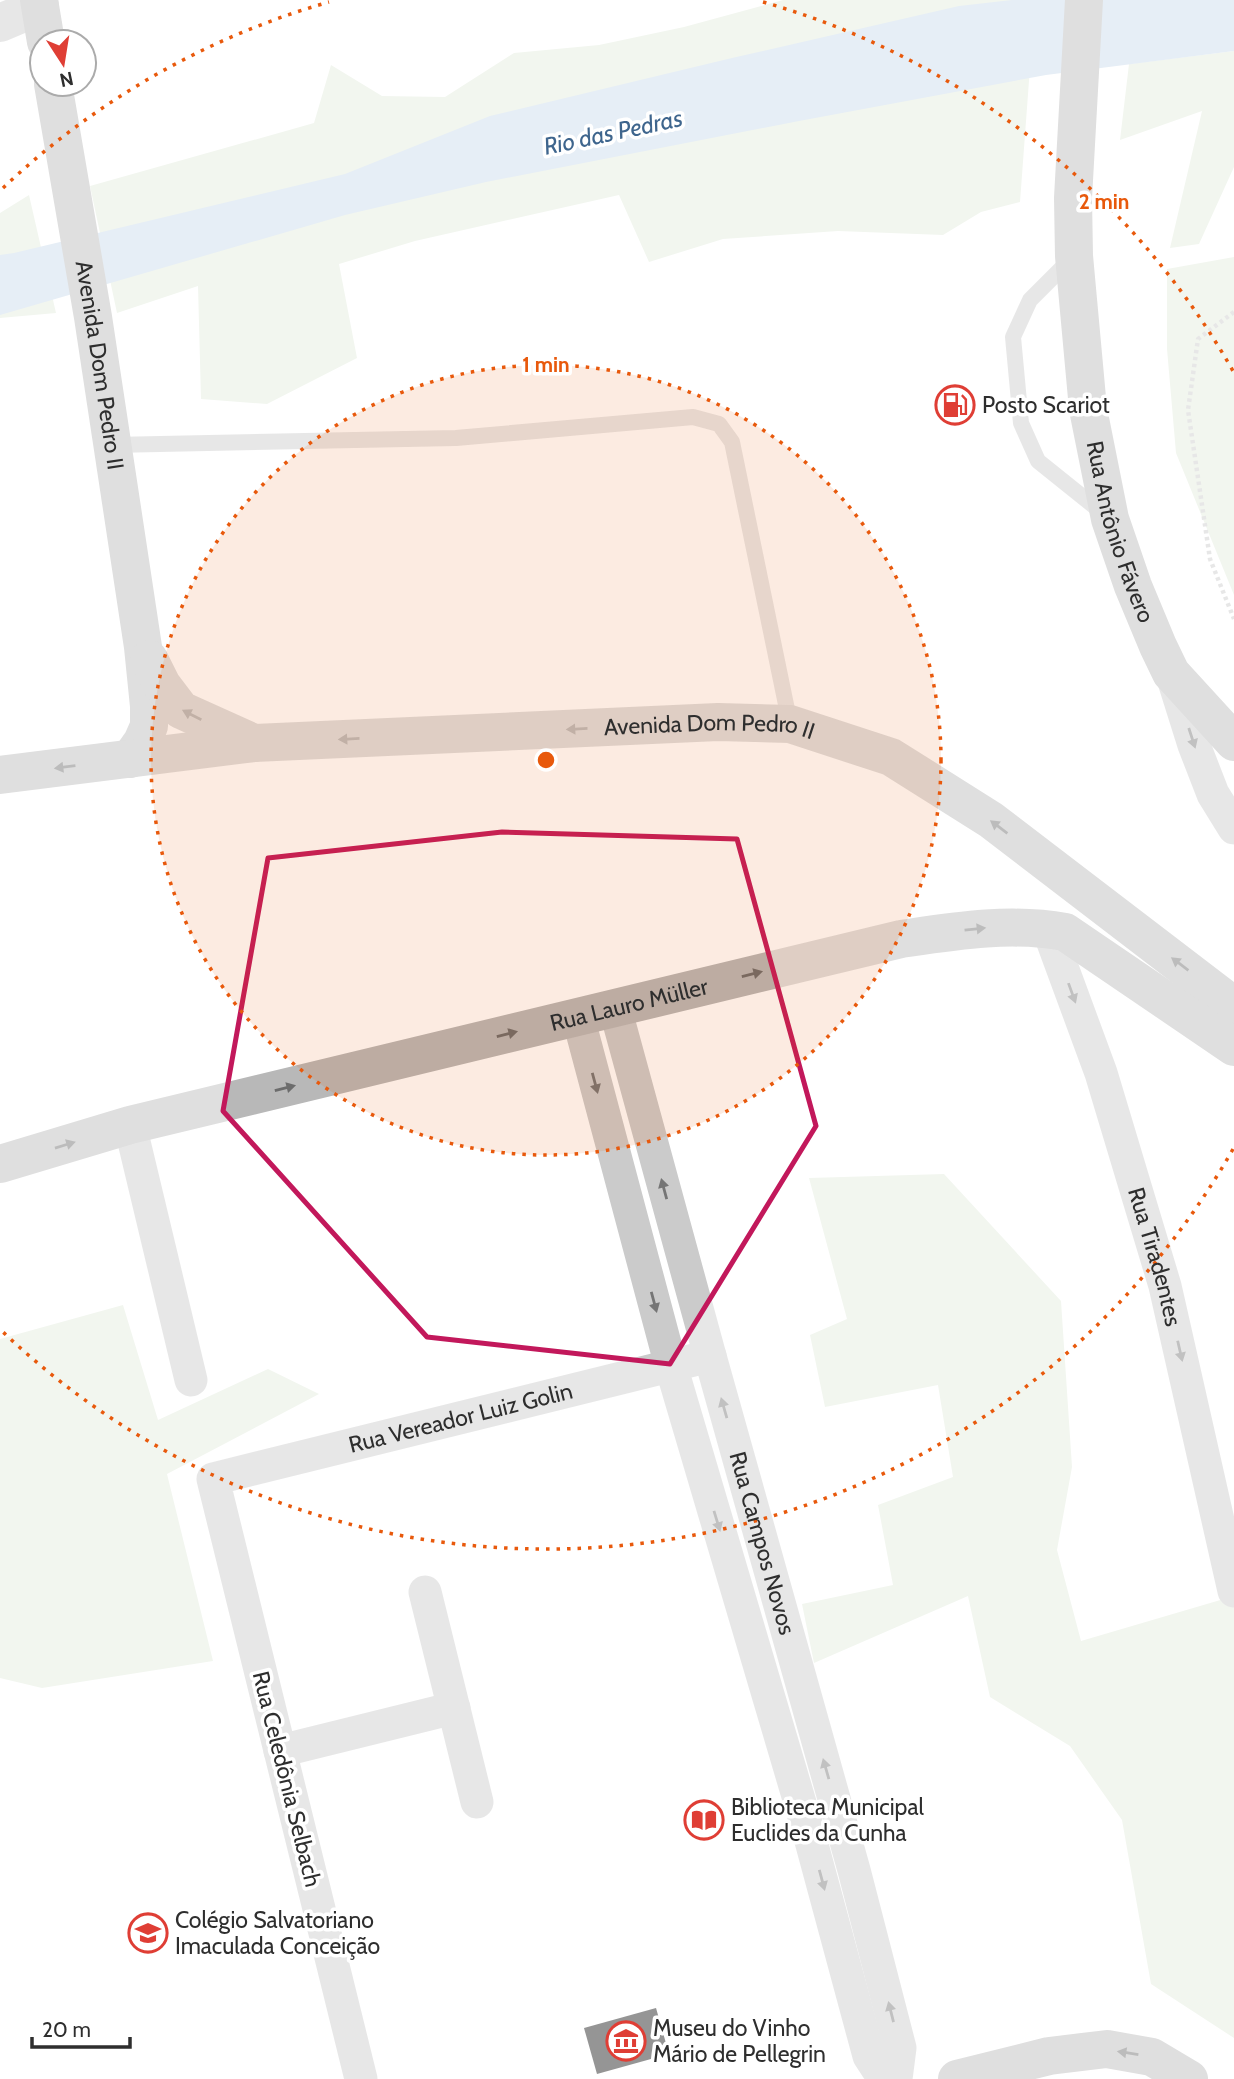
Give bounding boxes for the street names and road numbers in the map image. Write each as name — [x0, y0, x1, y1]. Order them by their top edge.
street label: Avenida Dom Pedro II — [70, 258, 130, 472]
street label: Rua Antônio Fávero — [1081, 438, 1161, 627]
street label: Avenida Dom Pedro II — [603, 708, 818, 745]
street label: Rua Lauro Müller — [547, 972, 712, 1037]
street label: Rua Tiradentes — [1122, 1184, 1188, 1329]
street label: Rua Vereador Luiz Golin — [346, 1377, 575, 1459]
street label: Rua Campos Novos — [723, 1448, 801, 1638]
street label: Rua Celedônia Selbach — [247, 1668, 327, 1890]

